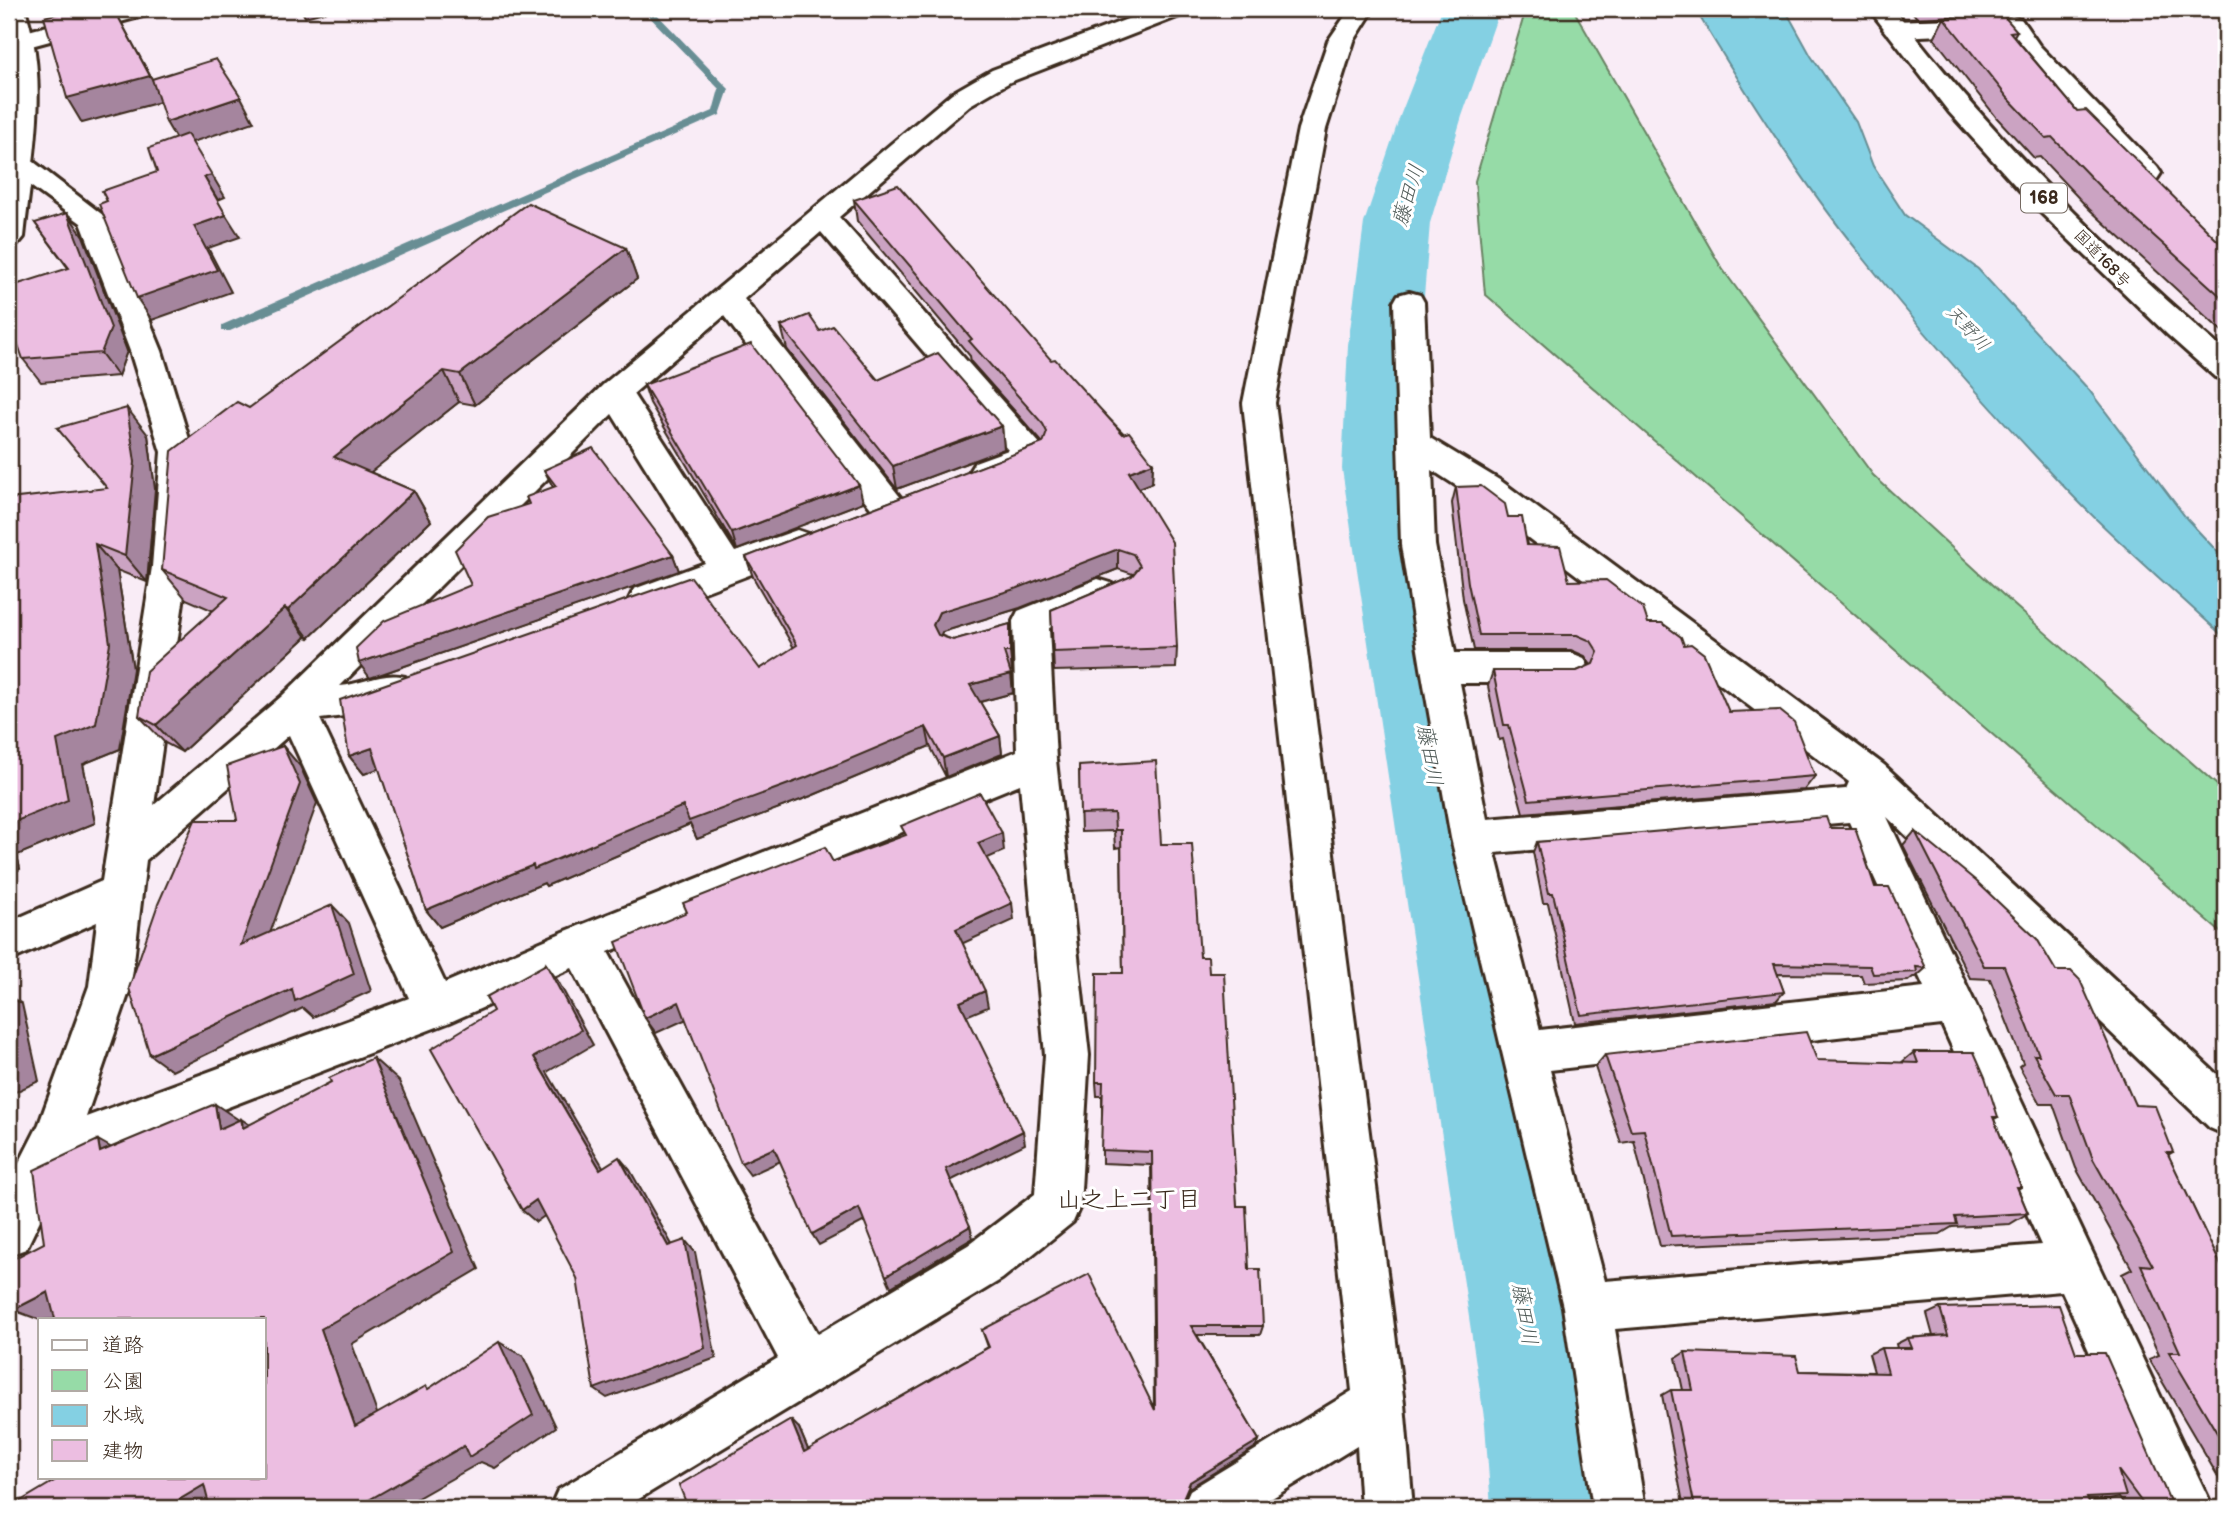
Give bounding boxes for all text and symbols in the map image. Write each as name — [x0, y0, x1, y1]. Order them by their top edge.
water label: 藤田川 — [1387, 161, 1430, 229]
road number: 168 — [2021, 183, 2067, 212]
street label: 国道168号 — [2070, 226, 2134, 292]
water label: 天野川 — [1942, 301, 1994, 355]
water label: 藤田川 — [1412, 722, 1447, 788]
district label: 山之上二丁目 — [1057, 1185, 1201, 1214]
water label: 藤田川 — [1507, 1281, 1542, 1347]
legend — [38, 1318, 266, 1478]
text: 道路 — [102, 1333, 144, 1358]
text: 公園 — [102, 1369, 144, 1394]
text: 水域 — [102, 1403, 144, 1428]
text: 建物 — [102, 1439, 144, 1464]

